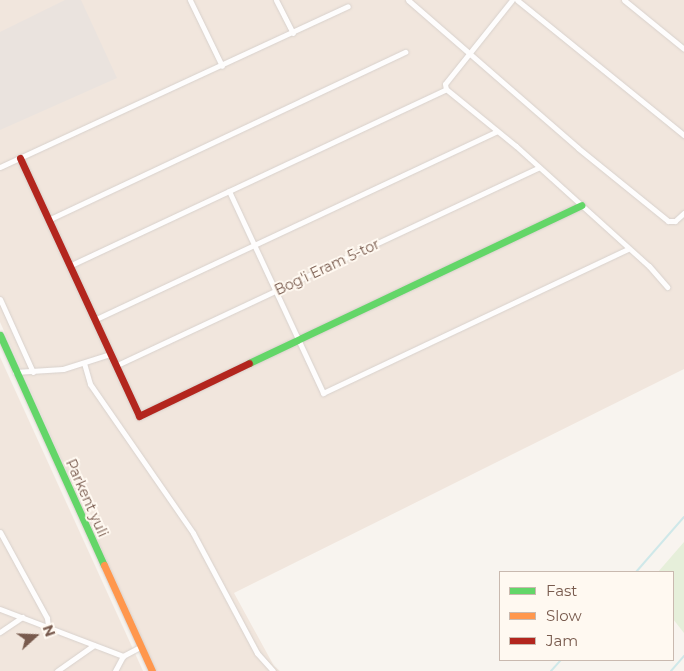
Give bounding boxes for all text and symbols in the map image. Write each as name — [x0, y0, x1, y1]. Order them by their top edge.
street label: Bog'i Eram 5-tor — [272, 235, 382, 299]
street label: Parkent yuli — [62, 456, 112, 540]
legend — [499, 571, 674, 661]
text: Fast — [546, 581, 577, 600]
text: Slow — [546, 606, 582, 625]
north arrow — [10, 611, 60, 661]
text: N — [39, 622, 59, 639]
text: Jam — [546, 631, 578, 650]

